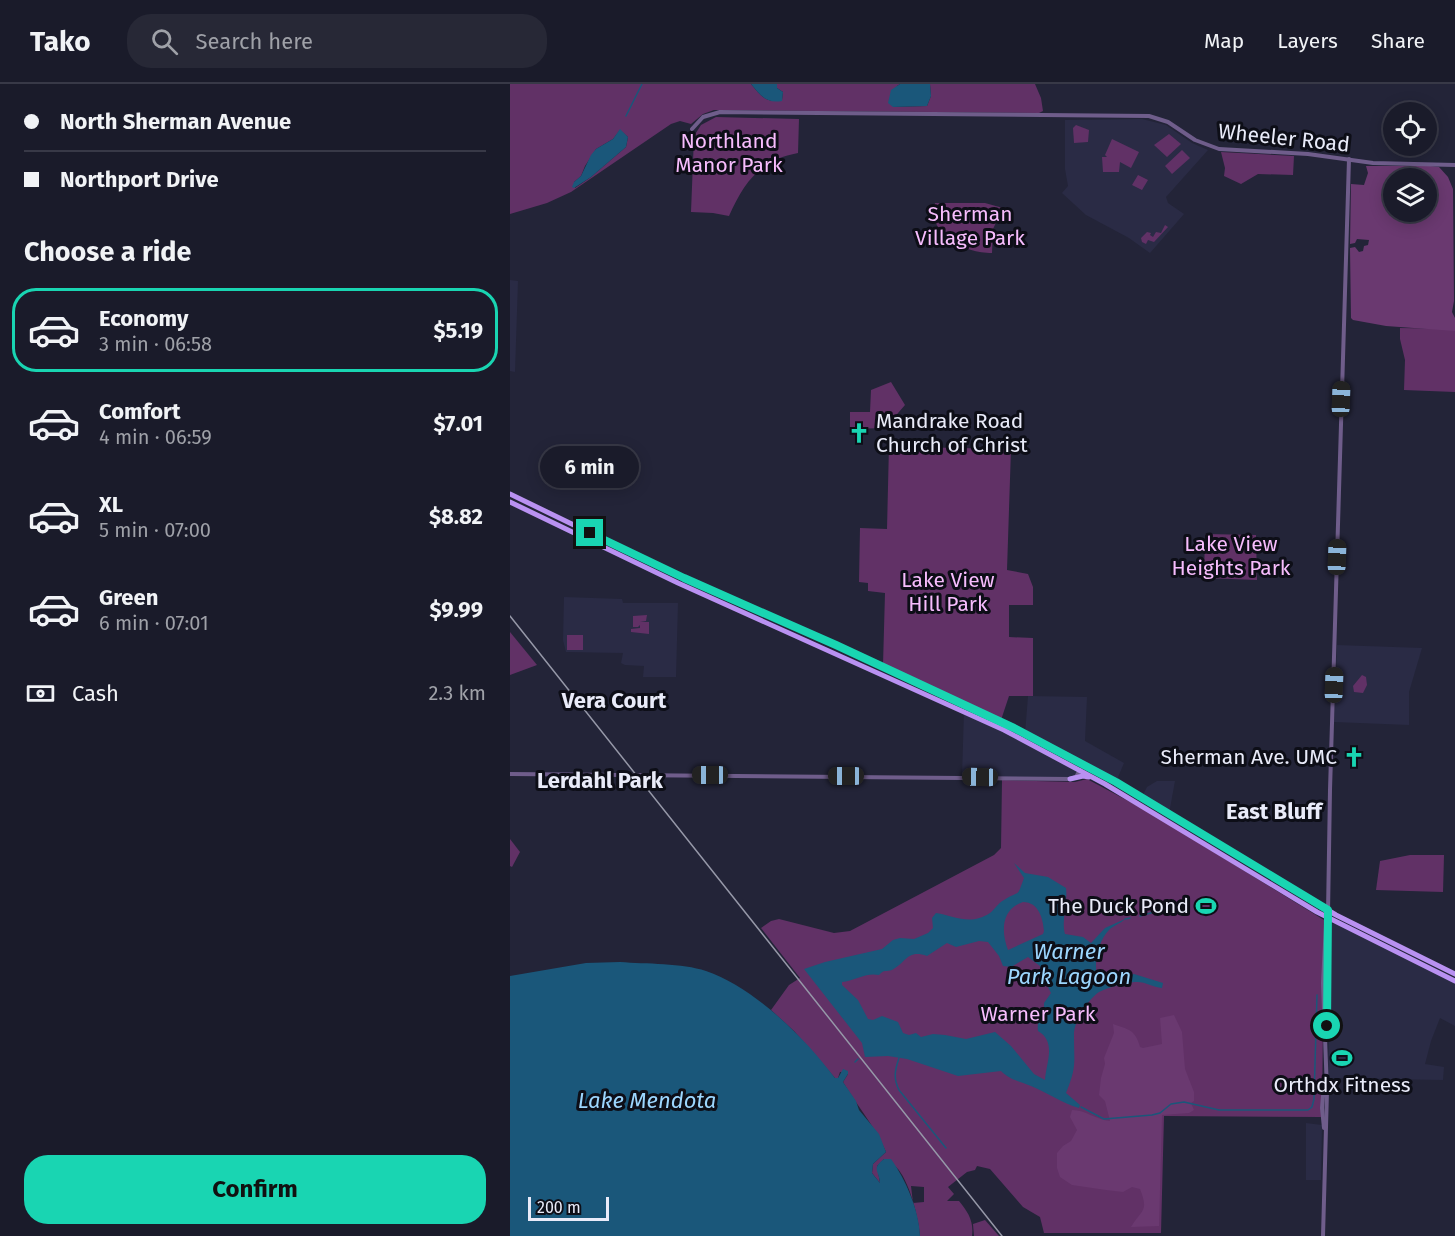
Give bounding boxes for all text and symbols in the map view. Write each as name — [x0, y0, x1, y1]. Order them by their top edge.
search box — [127, 14, 547, 68]
text: Tako — [30, 25, 91, 58]
icon: search — [148, 25, 181, 58]
text: Search here — [196, 28, 313, 55]
text: Map — [1204, 28, 1244, 54]
text: Layers — [1277, 28, 1338, 54]
text: Share — [1371, 28, 1425, 54]
map controls — [1383, 102, 1437, 222]
button: locate — [1383, 102, 1437, 156]
text: North Sherman Avenue — [60, 108, 291, 135]
street label: Wheeler Road — [1217, 118, 1351, 158]
park label: Northland Manor Park — [675, 128, 783, 178]
text: Northport Drive — [60, 166, 219, 193]
button: layers — [1383, 168, 1437, 222]
park label: Sherman Village Park — [915, 201, 1025, 251]
text: Choose a ride — [24, 236, 191, 268]
icon: car — [27, 303, 81, 357]
text: Economy — [99, 305, 188, 332]
text: $5.19 — [434, 317, 483, 344]
text: 3 min · 06:58 — [99, 332, 212, 356]
car — [1331, 381, 1351, 417]
icon: car — [27, 396, 81, 450]
text: Comfort — [99, 398, 180, 425]
place label: Mandrake Road Church of Christ — [876, 408, 1028, 458]
text: $7.01 — [433, 410, 483, 437]
church icon: Mandrake Road Church of Christ — [847, 421, 871, 445]
text: 4 min · 06:59 — [99, 425, 212, 449]
callout: 6 min — [541, 446, 640, 488]
text: 6 min — [564, 455, 615, 479]
icon: car — [27, 489, 81, 543]
text: XL — [99, 491, 123, 518]
text: $8.82 — [429, 503, 483, 530]
text: 5 min · 07:00 — [99, 518, 211, 542]
route end — [576, 519, 603, 546]
park label: Lake View Heights Park — [1171, 531, 1291, 581]
car — [1327, 539, 1347, 575]
park label: Lake View Hill Park — [901, 567, 995, 617]
icon: car — [27, 582, 81, 636]
text: Green — [99, 584, 158, 611]
text: $9.99 — [430, 596, 483, 623]
text: 6 min · 07:01 — [99, 611, 209, 635]
car — [1324, 667, 1344, 703]
icon: cash — [24, 677, 57, 710]
text: Cash — [72, 680, 119, 707]
text: 2.3 km — [428, 681, 486, 705]
district label: Vera Court — [561, 687, 667, 714]
place label: Sherman Ave. UMC — [1160, 744, 1337, 770]
church icon: Sherman Ave. UMC — [1342, 745, 1366, 769]
car — [692, 766, 728, 784]
district label: Lerdahl Park — [537, 767, 664, 794]
car — [828, 767, 864, 785]
car — [962, 768, 998, 786]
district label: East Bluff — [1226, 798, 1324, 825]
place label: The Duck Pond — [1048, 893, 1189, 919]
sports icon: The Duck Pond — [1194, 894, 1218, 918]
water label: Warner Park Lagoon — [1007, 938, 1131, 990]
park label: Warner Park — [981, 1001, 1096, 1027]
route start — [1313, 1012, 1340, 1039]
sports icon: Orthdx Fitness — [1330, 1046, 1354, 1070]
place label: Orthdx Fitness — [1273, 1072, 1411, 1098]
water label: Lake Mendota — [578, 1087, 716, 1114]
button: Confirm — [24, 1155, 486, 1224]
scale bar — [528, 1194, 609, 1222]
text: 200 m — [537, 1198, 581, 1217]

